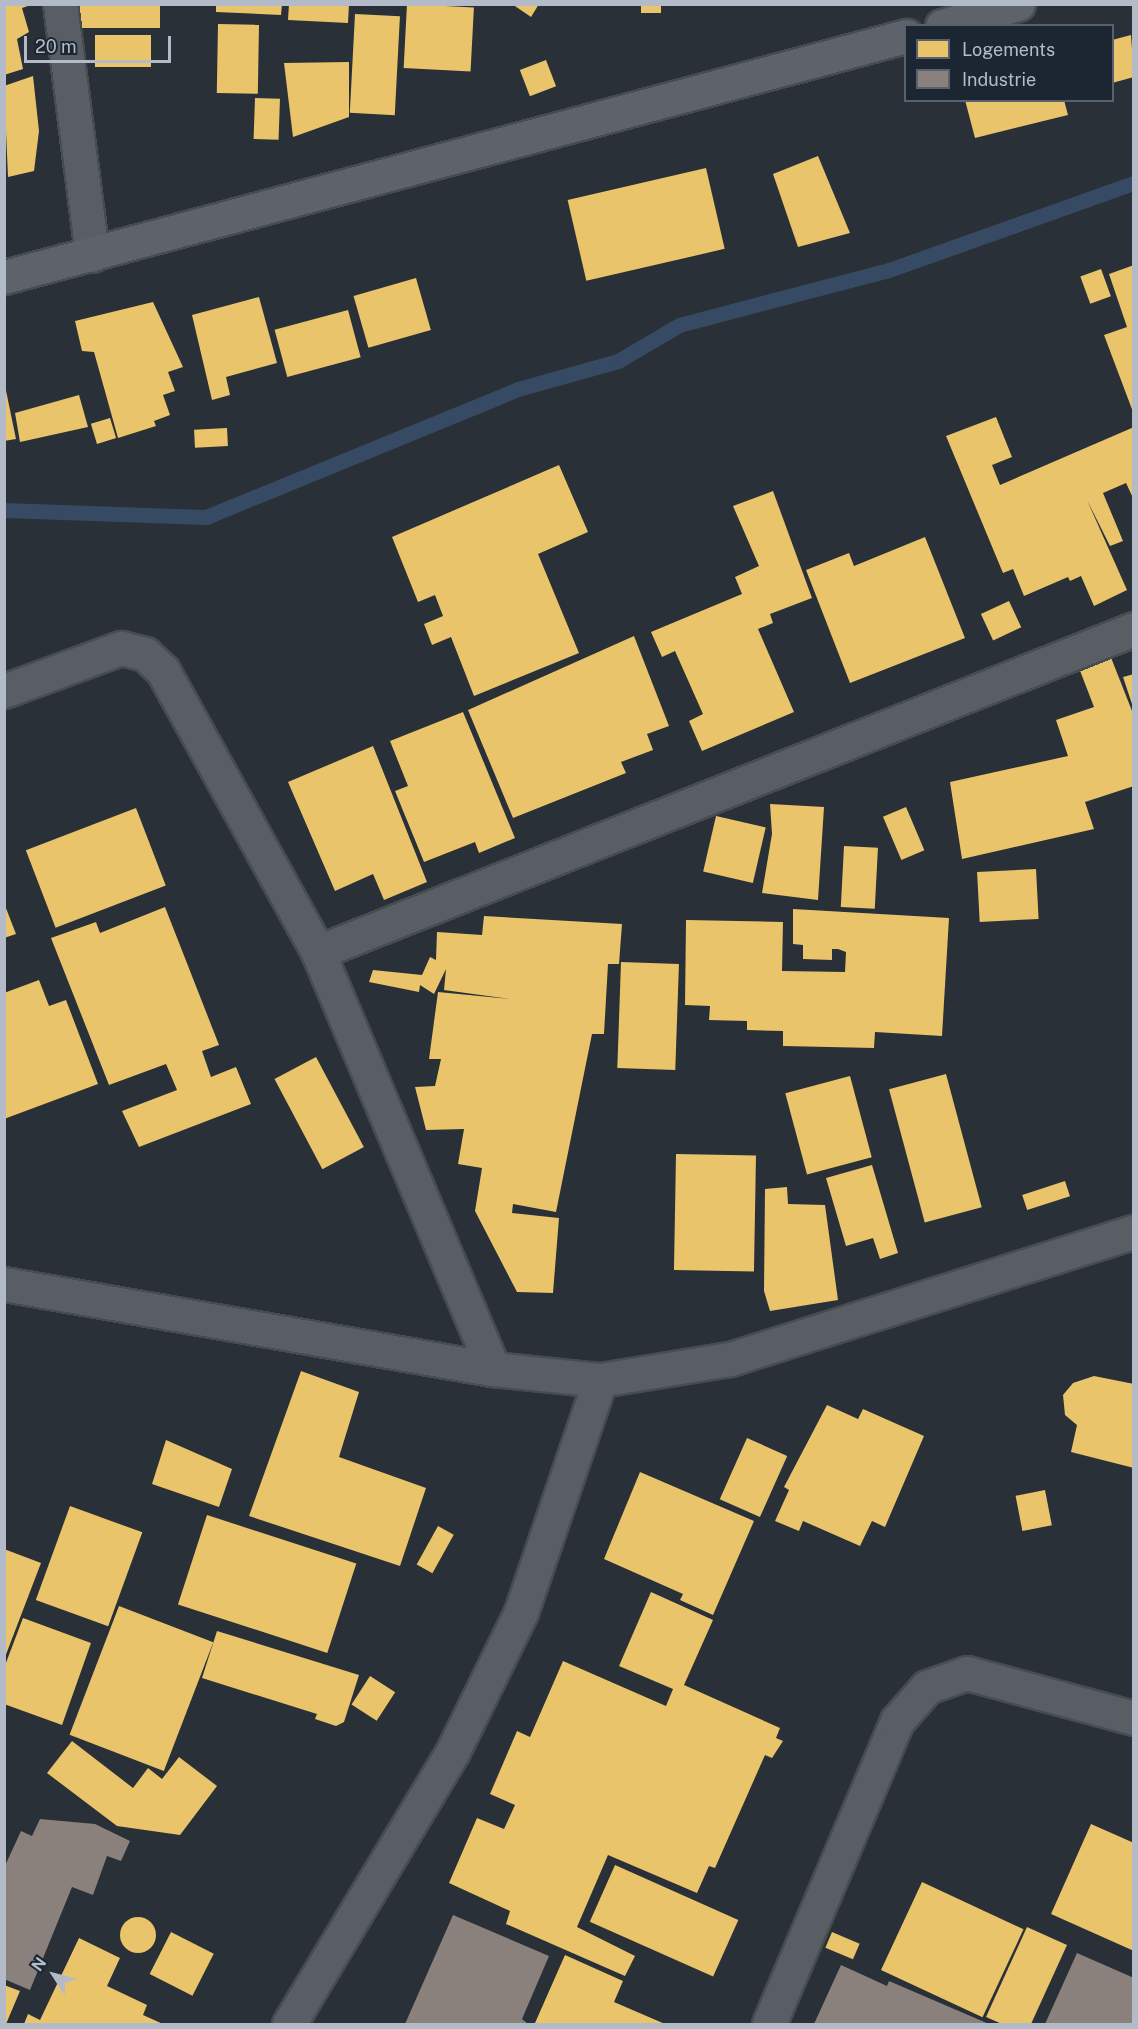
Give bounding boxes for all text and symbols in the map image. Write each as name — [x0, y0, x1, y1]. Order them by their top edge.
scale bar — [27, 24, 174, 62]
legend — [904, 24, 1114, 102]
text: 20 m — [35, 36, 77, 57]
text: Logements — [962, 39, 1055, 60]
text: Industrie — [962, 69, 1036, 90]
north arrow — [24, 1945, 84, 2005]
text: N — [28, 1953, 50, 1975]

